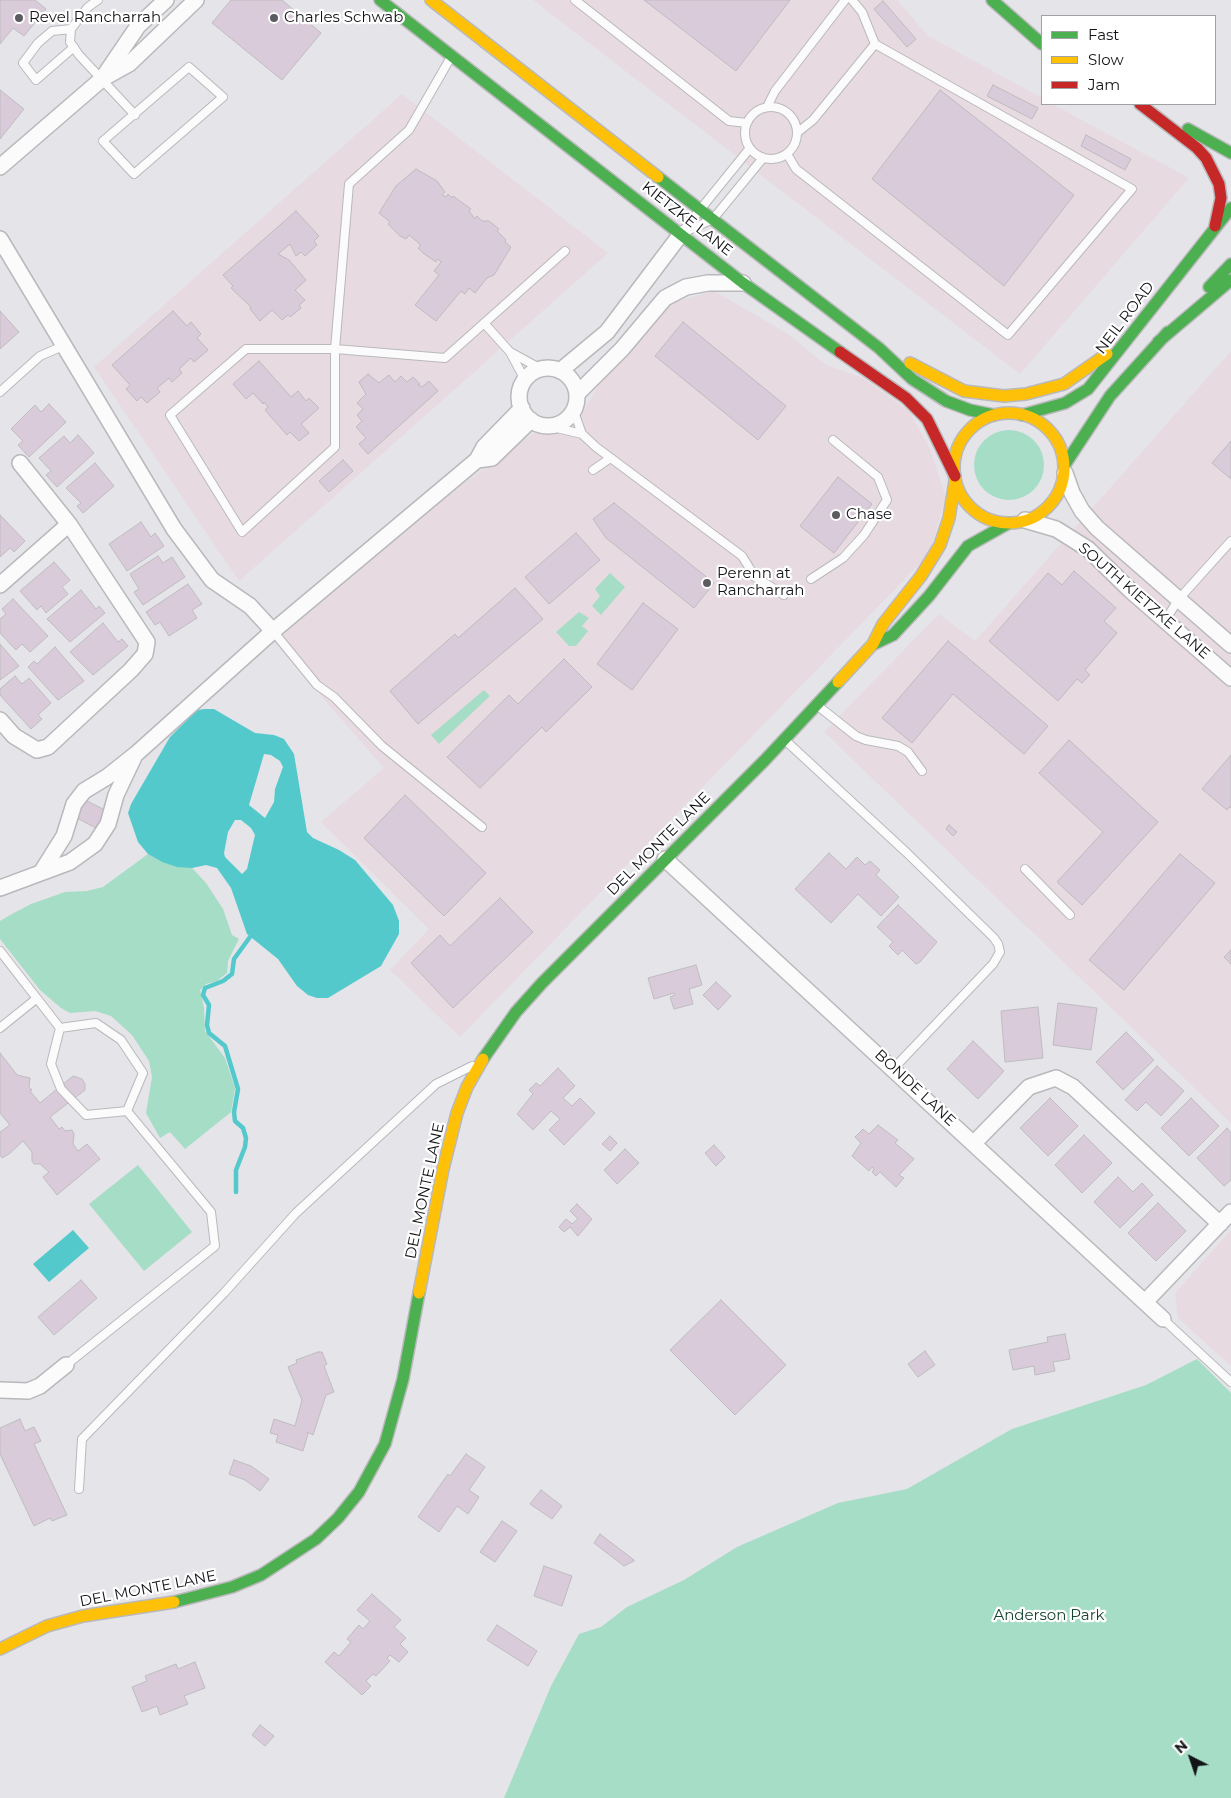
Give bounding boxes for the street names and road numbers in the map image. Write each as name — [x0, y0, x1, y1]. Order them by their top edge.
street label: KIETZKE LANE — [638, 178, 736, 260]
street label: NEIL ROAD — [1092, 278, 1158, 358]
street label: SOUTH KIETZKE LANE — [1075, 539, 1213, 663]
street label: DEL MONTE LANE — [604, 789, 714, 899]
street label: BONDE LANE — [871, 1046, 959, 1130]
street label: DEL MONTE LANE — [402, 1121, 448, 1261]
street label: DEL MONTE LANE — [78, 1567, 218, 1611]

